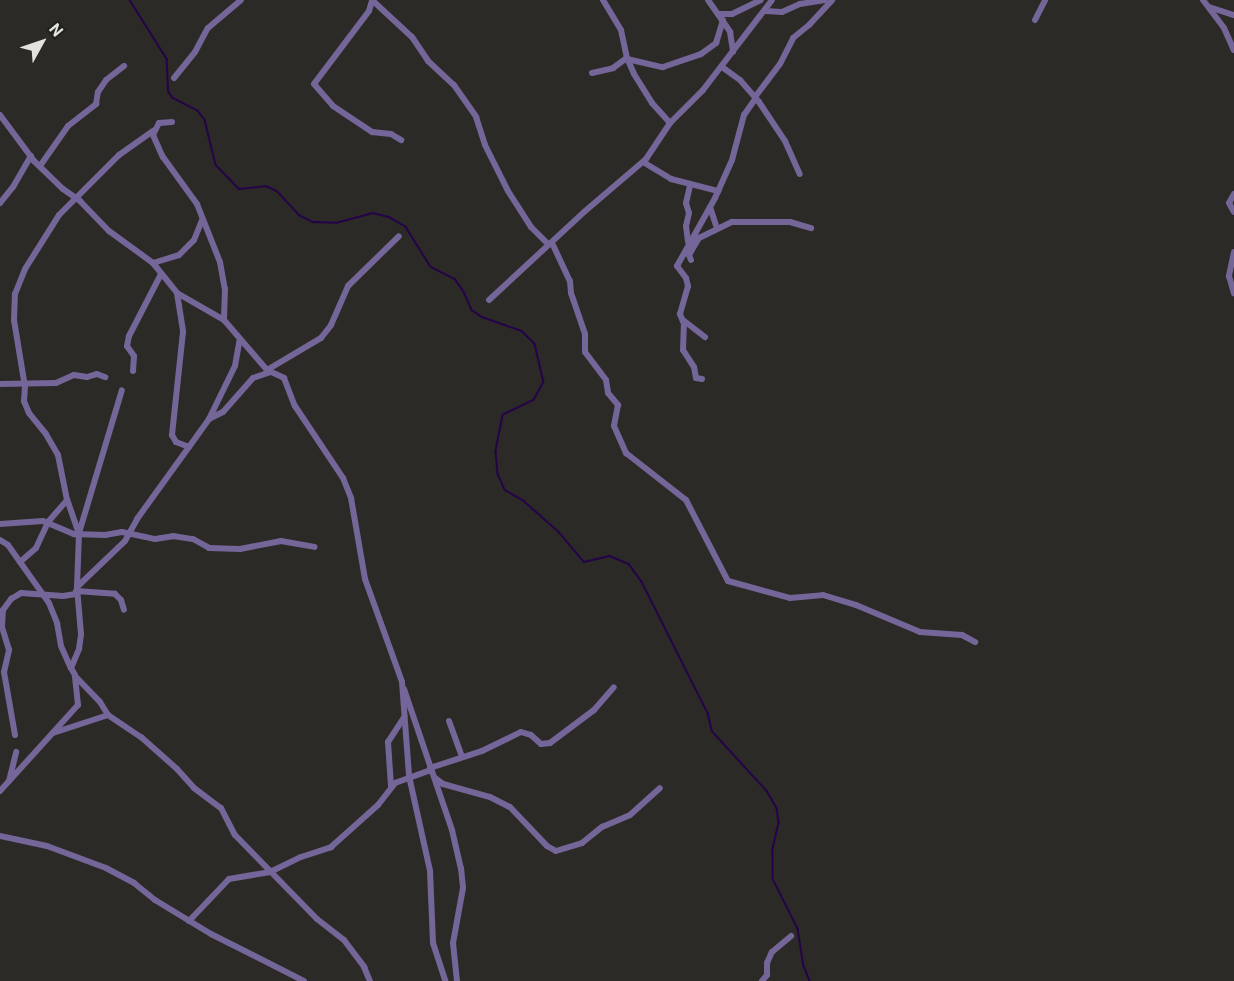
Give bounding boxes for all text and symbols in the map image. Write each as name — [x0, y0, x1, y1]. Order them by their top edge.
north arrow — [12, 12, 72, 72]
text: N — [45, 20, 67, 41]

